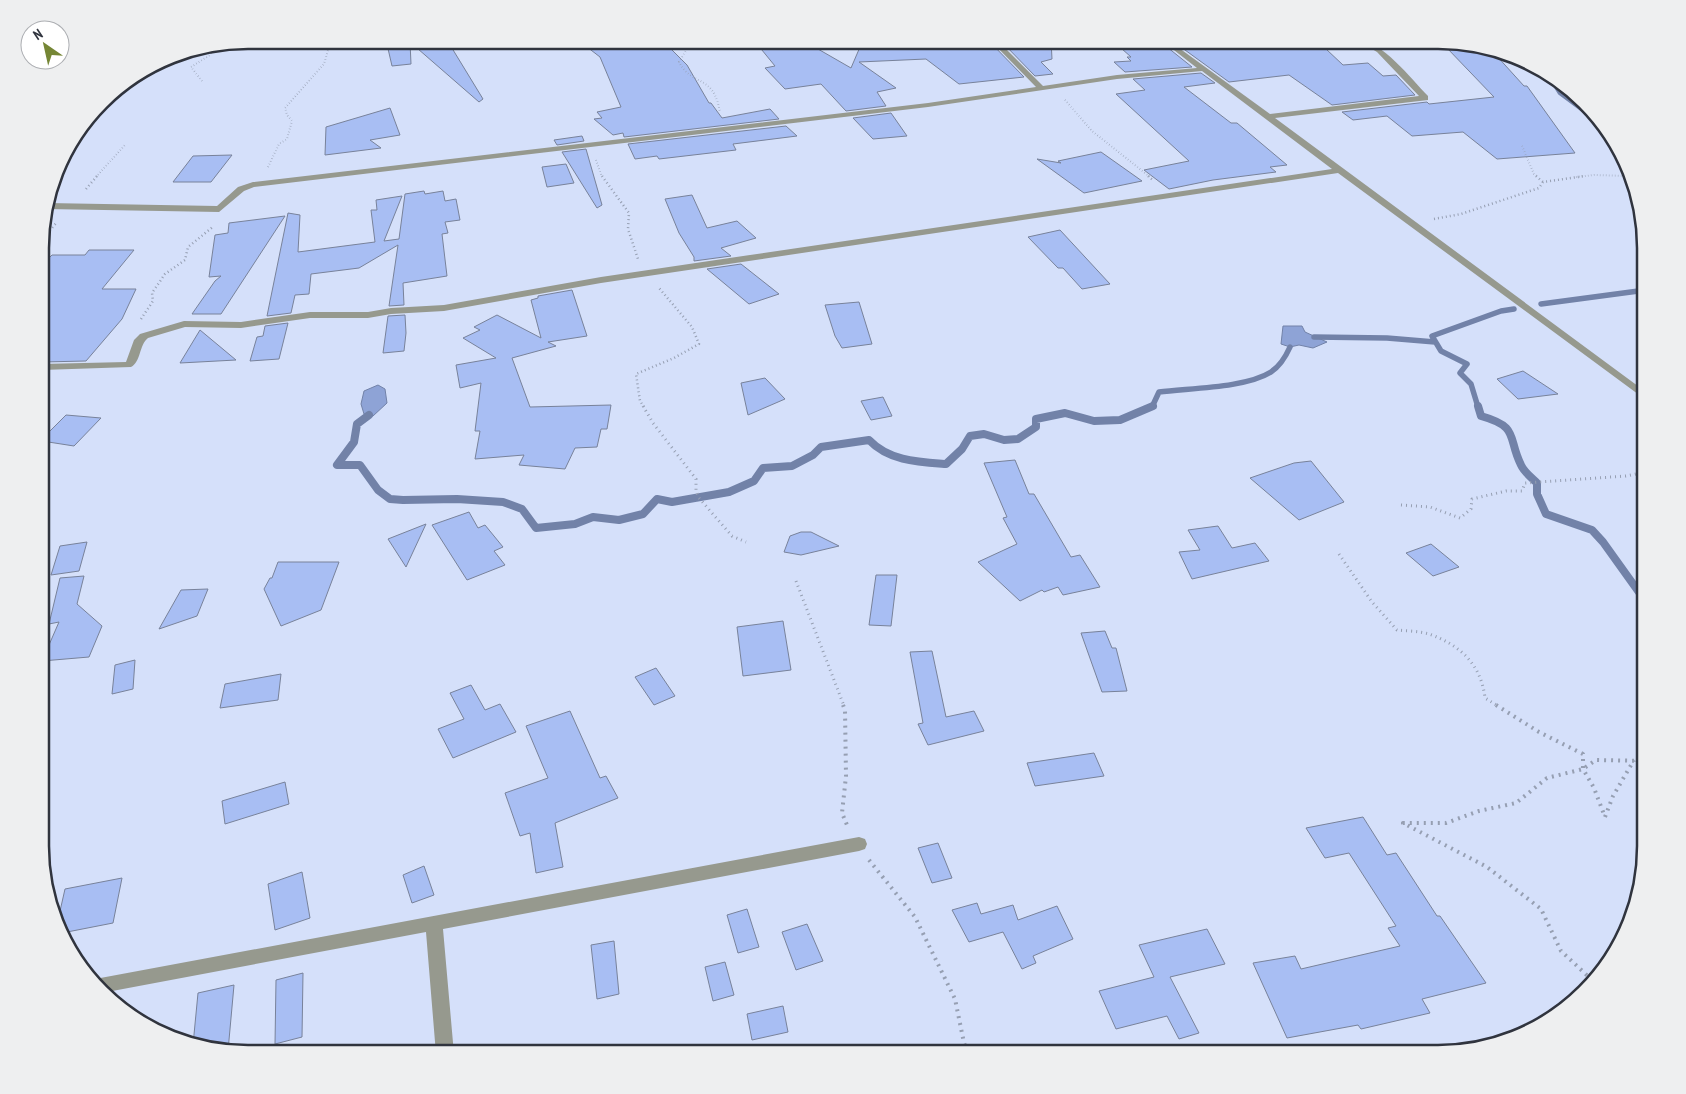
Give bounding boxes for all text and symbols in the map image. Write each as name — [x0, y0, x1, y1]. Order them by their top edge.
north arrow — [20, 20, 70, 70]
text: N — [30, 25, 46, 44]

